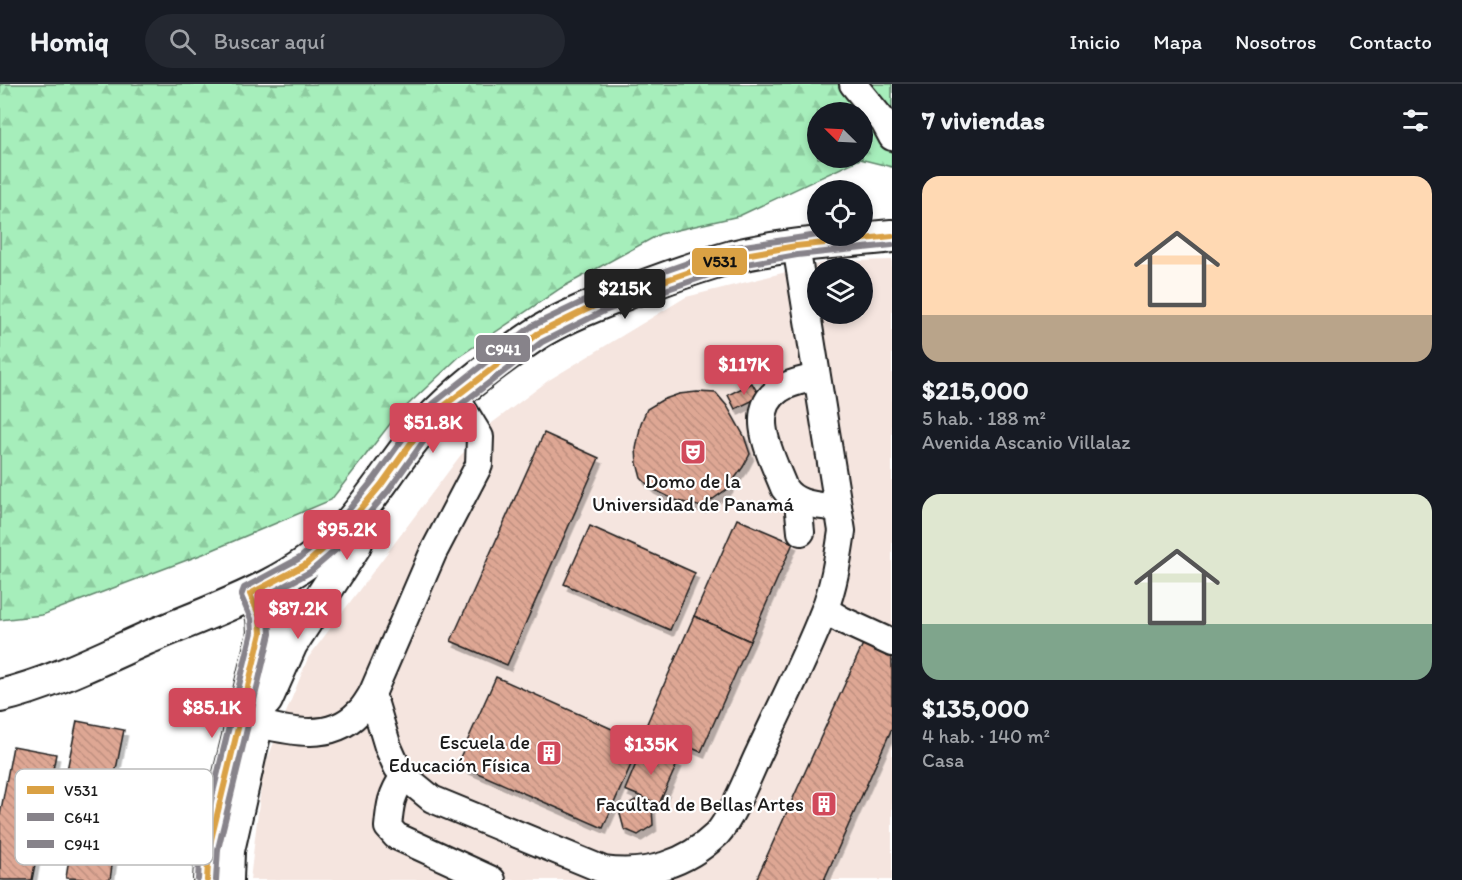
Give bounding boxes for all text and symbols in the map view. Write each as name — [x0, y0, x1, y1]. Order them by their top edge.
search box — [145, 14, 565, 68]
text: Homiq — [30, 24, 109, 58]
icon: search — [166, 25, 199, 58]
text: Buscar aquí — [214, 28, 325, 55]
text: Inicio — [1070, 29, 1120, 54]
text: Mapa — [1153, 29, 1202, 54]
text: Nosotros — [1235, 29, 1316, 54]
text: Contacto — [1349, 29, 1432, 54]
north arrow — [807, 102, 873, 168]
map controls — [807, 102, 873, 324]
text: 7 viviendas — [922, 104, 1045, 136]
icon: filters — [1399, 104, 1432, 137]
button: locate — [807, 180, 873, 246]
icon: home — [1123, 215, 1231, 323]
line badge: V531 — [691, 247, 748, 276]
text: V531 — [703, 252, 738, 271]
button: layers — [807, 258, 873, 324]
pin: $215K — [583, 269, 667, 320]
text: $215K — [598, 276, 652, 300]
line badge: C941 — [475, 334, 531, 363]
text: C941 — [485, 340, 521, 359]
pin: $117K — [702, 345, 786, 396]
text: $117K — [718, 352, 770, 376]
text: $215,000 — [922, 374, 1029, 406]
pin: $51.8K — [384, 403, 482, 454]
text: 5 hab. · 188 m² — [922, 406, 1046, 430]
text: $51.8K — [404, 410, 462, 434]
text: Avenida Ascanio Villalaz — [922, 430, 1131, 454]
theatre icon: Domo de la Universidad de Panamá — [678, 437, 708, 467]
place label: Domo de la Universidad de Panamá — [592, 469, 795, 516]
pin: $95.2K — [298, 510, 396, 561]
text: $95.2K — [317, 517, 377, 541]
icon: home — [1123, 533, 1231, 641]
pin: $87.2K — [249, 589, 347, 640]
text: $87.2K — [268, 596, 328, 620]
pin: $85.1K — [163, 688, 261, 739]
text: $135,000 — [922, 692, 1029, 724]
text: $85.1K — [183, 695, 241, 719]
text: 4 hab. · 140 m² — [922, 724, 1050, 748]
pin: $135K — [609, 725, 693, 776]
place label: Escuela de Educación Física — [389, 730, 530, 777]
text: $135K — [624, 732, 678, 756]
building icon: Escuela de Educación Física — [534, 738, 564, 768]
text: Casa — [922, 748, 964, 772]
legend — [15, 769, 213, 865]
text: V531 — [64, 781, 99, 800]
building icon: Facultad de Bellas Artes — [809, 789, 839, 819]
place label: Facultad de Bellas Artes — [596, 792, 804, 816]
text: C641 — [64, 808, 100, 827]
text: C941 — [64, 835, 100, 854]

